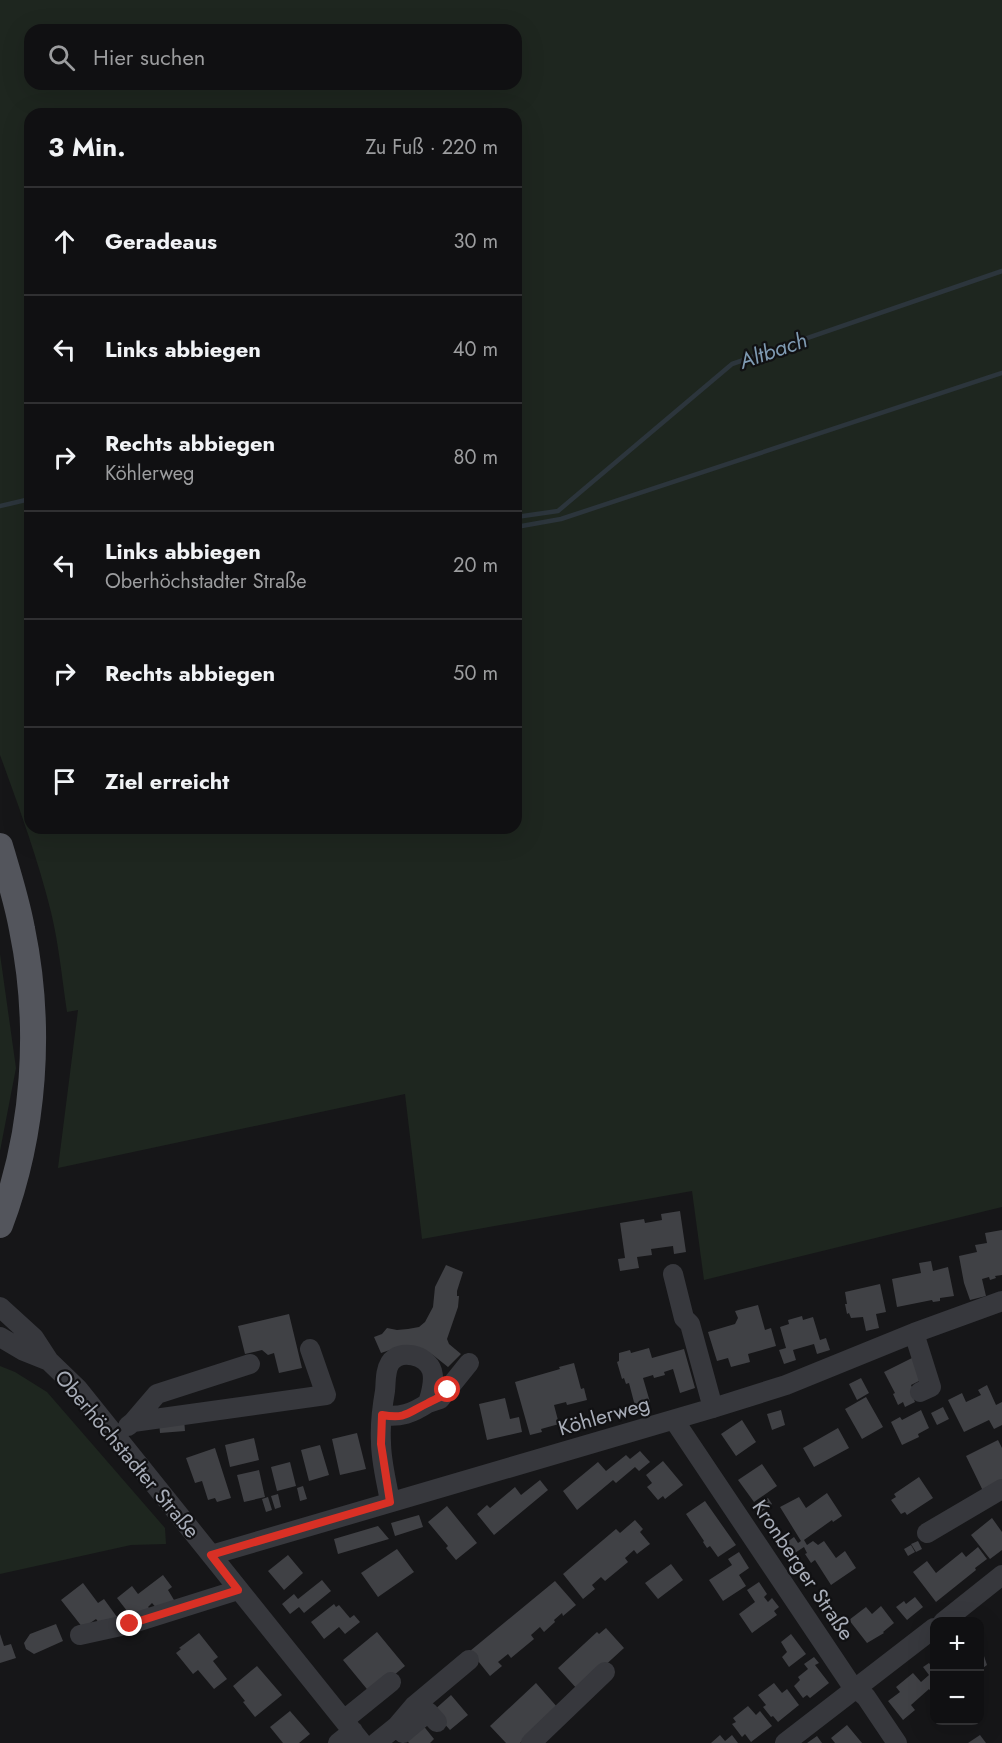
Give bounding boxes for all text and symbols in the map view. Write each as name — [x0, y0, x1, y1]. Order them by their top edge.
search box — [24, 24, 522, 90]
icon: search — [45, 41, 78, 74]
text: Hier suchen — [93, 41, 205, 73]
text: 3 Min. — [48, 128, 126, 166]
text: Zu Fuß · 220 m — [365, 133, 498, 162]
icon: ahead — [48, 225, 81, 258]
text: Geradeaus — [105, 225, 217, 257]
text: 30 m — [453, 227, 498, 256]
water label: Altbach — [734, 323, 811, 377]
icon: left — [48, 333, 81, 366]
text: Links abbiegen — [105, 333, 261, 365]
text: 40 m — [453, 335, 498, 364]
text: Rechts abbiegen — [105, 427, 275, 459]
icon: right — [48, 441, 81, 474]
text: 80 m — [453, 443, 498, 472]
text: Köhlerweg — [105, 459, 194, 488]
text: Links abbiegen — [105, 535, 261, 567]
icon: left — [48, 549, 81, 582]
text: 20 m — [453, 551, 498, 580]
text: Oberhöchstadter Straße — [105, 567, 307, 596]
icon: right — [48, 657, 81, 690]
text: Rechts abbiegen — [105, 657, 275, 689]
text: 50 m — [453, 659, 498, 688]
icon: arrive — [48, 765, 81, 798]
text: Ziel erreicht — [105, 765, 229, 797]
street label: Oberhöchstadter Straße — [47, 1363, 207, 1545]
route start — [434, 1376, 460, 1402]
street label: Köhlerweg — [555, 1389, 653, 1443]
street label: Kronberger Straße — [745, 1494, 861, 1646]
route end — [116, 1610, 142, 1636]
map controls — [930, 1617, 984, 1725]
button: + — [930, 1617, 984, 1671]
button: − — [930, 1671, 984, 1725]

